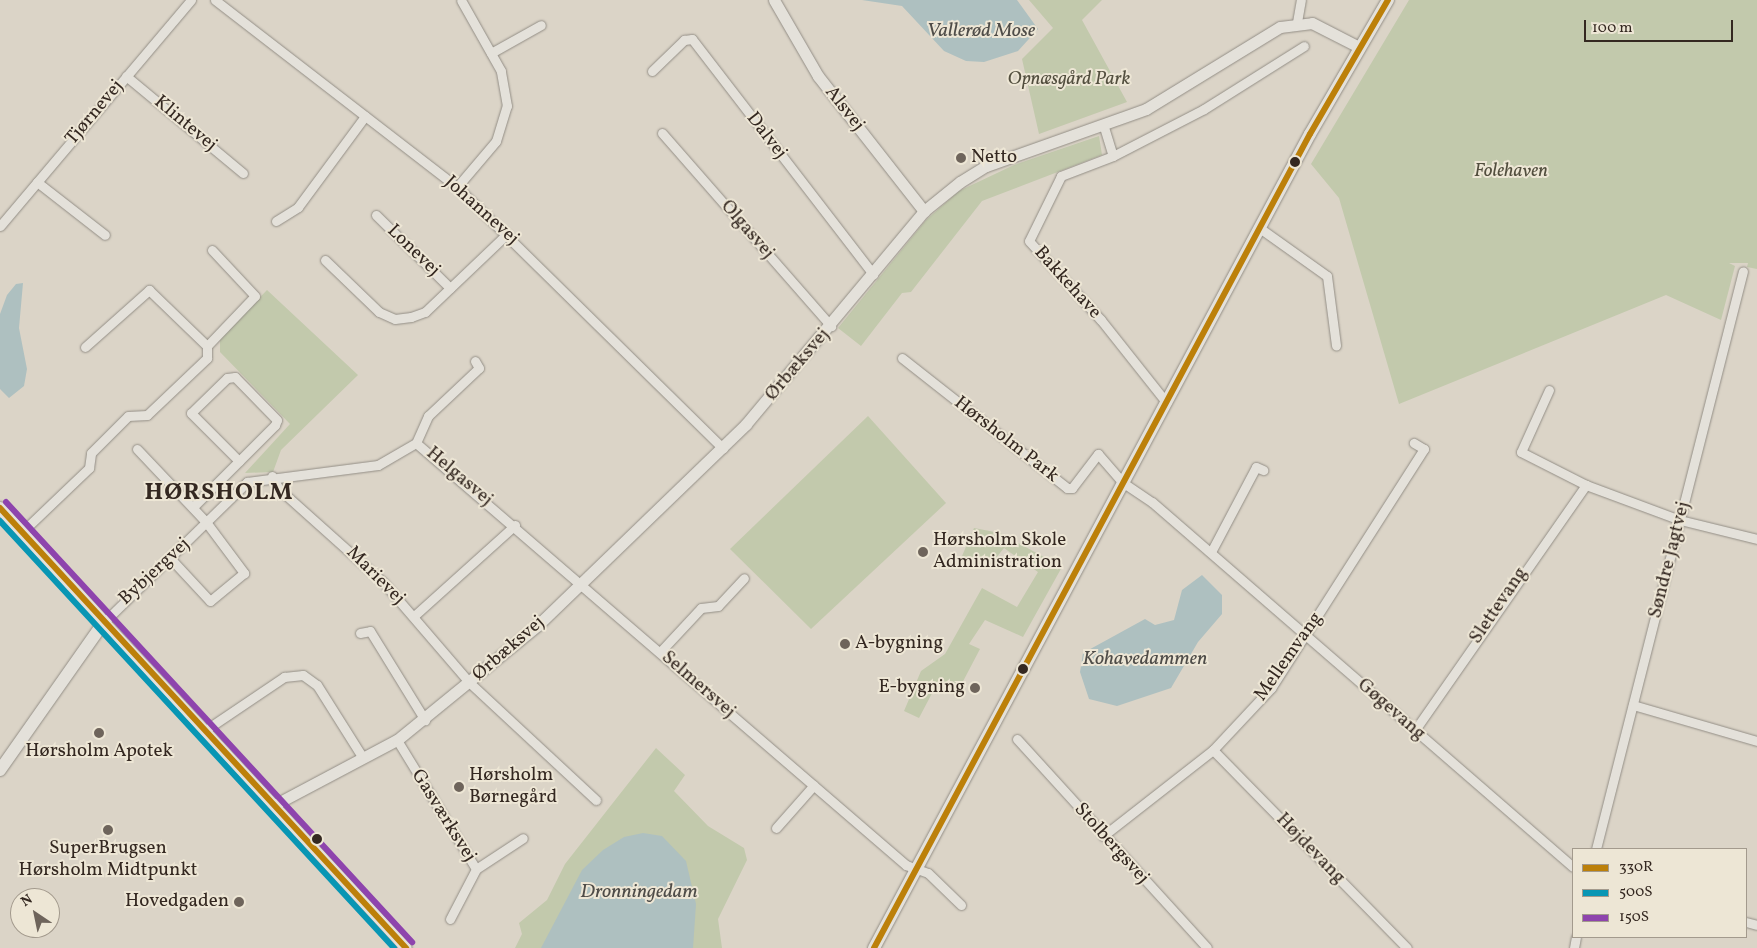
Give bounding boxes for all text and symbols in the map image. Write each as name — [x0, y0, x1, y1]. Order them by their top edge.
scale bar — [1587, 10, 1736, 42]
text: 100 m — [1592, 18, 1632, 39]
water label: Vallerød Mose — [927, 19, 1035, 43]
park label: Opnæsgård Park — [1008, 69, 1130, 91]
street label: Tjørnevej — [61, 76, 129, 150]
street label: Alsvej — [819, 82, 869, 136]
street label: Klintevej — [149, 91, 221, 157]
street label: Dalvej — [741, 108, 791, 164]
place label: Netto — [971, 147, 1017, 169]
marker: Netto — [955, 152, 967, 164]
unlabelled marker — [1290, 157, 1300, 167]
park label: Folehaven — [1474, 161, 1548, 183]
street label: Johannevej — [439, 172, 523, 250]
street label: Olgasvej — [715, 196, 779, 264]
street label: Lonevej — [382, 220, 444, 282]
street label: Bakkehave — [1028, 242, 1106, 324]
street label: Ørbæksvej — [761, 324, 835, 406]
street label: Hørsholm Park — [949, 392, 1063, 488]
street label: Helgasvej — [421, 443, 497, 511]
district label: HØRSHOLM — [143, 480, 295, 508]
street label: Søndre Jagtvej — [1644, 499, 1696, 621]
place label: Hørsholm Skole Administration — [933, 530, 1066, 574]
street label: Bybjergvej — [115, 533, 195, 611]
street label: Marievej — [341, 542, 409, 610]
marker: Hørsholm Skole Administration — [917, 546, 929, 558]
street label: Slettevang — [1465, 563, 1533, 649]
street label: Mellemvang — [1250, 608, 1328, 706]
street label: Ørbæksvej — [468, 612, 550, 686]
place label: A-bygning — [855, 633, 943, 655]
marker: A-bygning — [839, 638, 851, 650]
street label: Selmersvej — [656, 647, 740, 723]
water label: Kohavedammen — [1083, 647, 1207, 671]
unlabelled marker — [1018, 664, 1028, 674]
street label: Gøgevang — [1352, 674, 1430, 746]
place label: E-bygning — [878, 677, 965, 699]
marker: E-bygning — [969, 682, 981, 694]
marker: Hørsholm Apotek — [93, 727, 105, 739]
place label: Hørsholm Apotek — [25, 741, 173, 763]
place label: Hørsholm Børnegård — [469, 765, 557, 809]
street label: Gasværksvej — [406, 766, 480, 866]
marker: Hørsholm Børnegård — [453, 781, 465, 793]
street label: Stolbergsvej — [1069, 799, 1153, 889]
street label: Højdevang — [1271, 809, 1349, 889]
marker: SuperBrugsen Hørsholm Midtpunkt — [102, 824, 114, 836]
unlabelled marker — [312, 834, 322, 844]
place label: SuperBrugsen Hørsholm Midtpunkt — [19, 838, 197, 882]
legend — [1572, 848, 1747, 938]
text: 330R — [1619, 857, 1653, 878]
water label: Dronningedam — [580, 880, 698, 904]
text: 500S — [1619, 882, 1653, 903]
north arrow — [10, 888, 60, 938]
text: N — [17, 890, 36, 912]
place label: Hovedgaden — [125, 891, 229, 913]
marker: Hovedgaden — [233, 896, 245, 908]
text: 150S — [1619, 907, 1649, 928]

